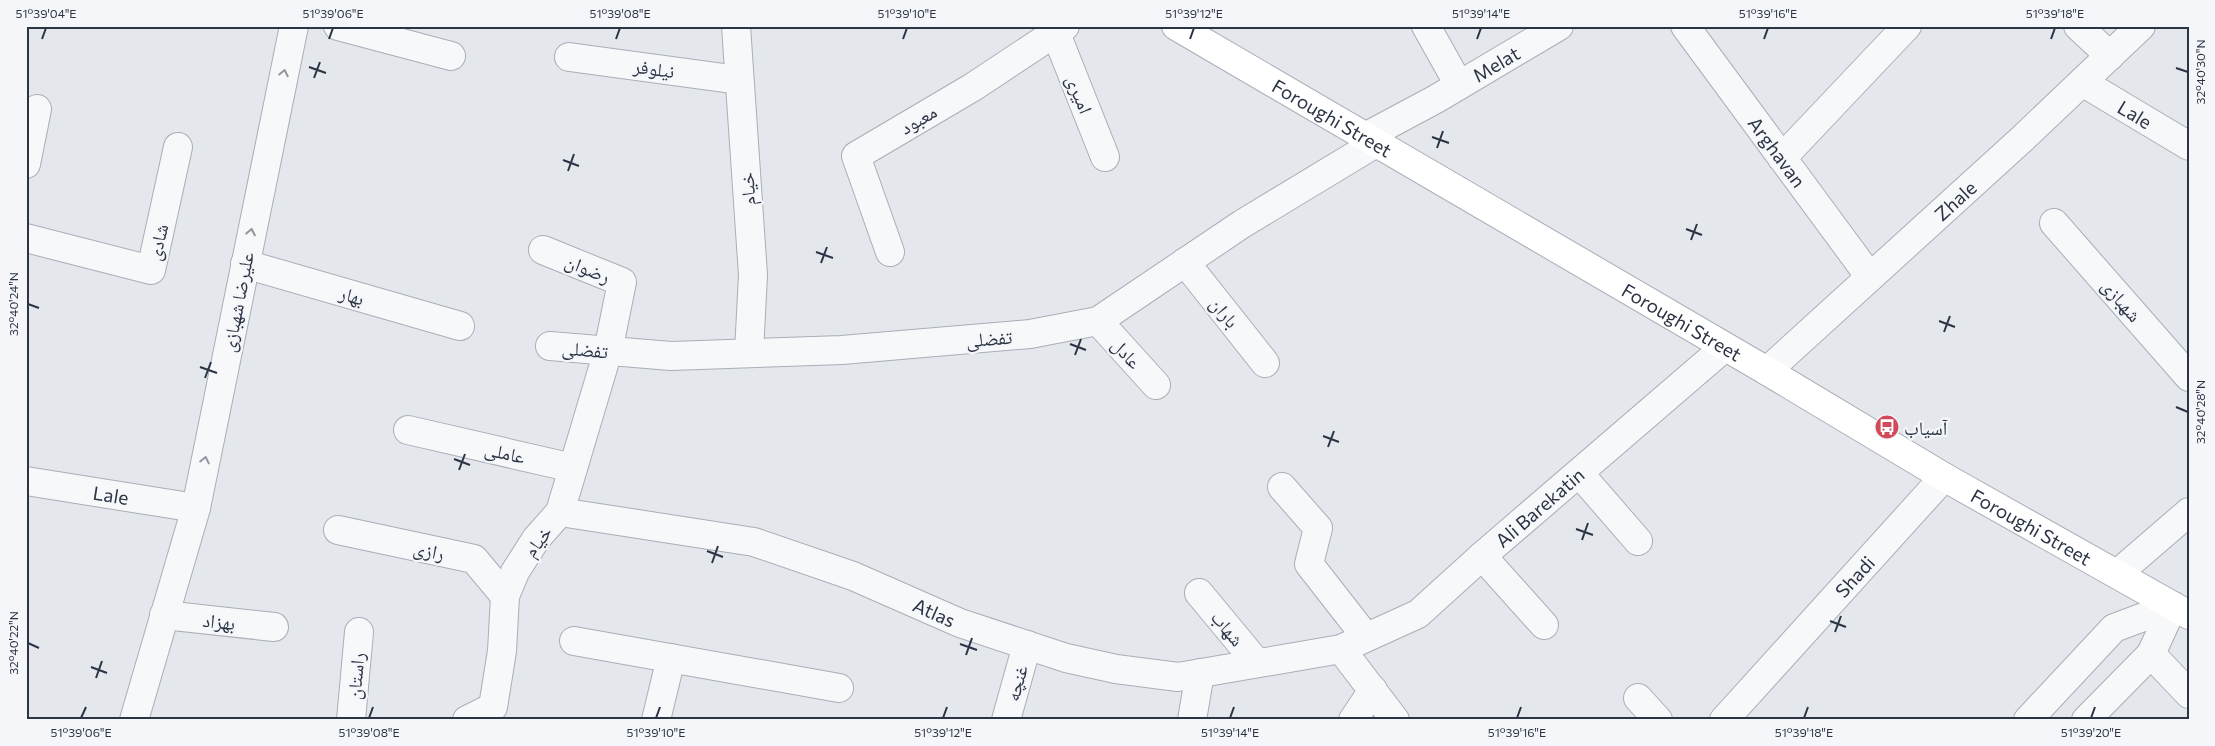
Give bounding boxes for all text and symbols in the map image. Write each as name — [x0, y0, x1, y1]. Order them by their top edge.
text: 51°39'04"E — [16, 6, 76, 20]
text: 51°39'06"E — [302, 6, 364, 20]
text: 51°39'08"E — [589, 6, 651, 20]
text: 51°39'10"E — [878, 6, 936, 20]
text: 51°39'12"E — [1165, 6, 1223, 20]
text: 51°39'14"E — [1452, 6, 1510, 20]
text: 51°39'16"E — [1739, 6, 1797, 20]
text: 51°39'18"E — [2026, 6, 2084, 20]
text: 32°40'30"N — [2193, 40, 2207, 104]
street label: Melat — [1468, 41, 1524, 86]
street label: نیلوفر — [631, 54, 676, 83]
one-way arrow — [278, 69, 289, 77]
street label: امیری — [1061, 71, 1098, 117]
street label: Foroughi Street — [1268, 73, 1396, 161]
street label: Lale — [2114, 95, 2156, 133]
street label: معبود — [895, 99, 941, 140]
street label: Arghavan — [1744, 112, 1811, 191]
street label: خیام — [734, 172, 763, 206]
street label: Zhale — [1929, 175, 1981, 225]
street label: شادی — [142, 221, 173, 263]
one-way arrow — [246, 228, 256, 237]
street label: رضوان — [562, 249, 614, 288]
street label: علیرضا شهبازی — [216, 250, 259, 354]
text: 32°40'24"N — [6, 272, 20, 336]
street label: شهبازی — [2096, 274, 2147, 327]
street label: Foroughi Street — [1618, 278, 1746, 365]
street label: بهار — [336, 280, 367, 310]
street label: باران — [1205, 292, 1244, 333]
street label: تفضلی — [965, 324, 1014, 352]
street label: عادل — [1106, 333, 1147, 374]
street label: تفضلی — [561, 336, 609, 364]
text: 32°40'28"N — [2193, 380, 2207, 444]
bus stop icon: آسیاب — [1874, 414, 1900, 440]
place label: آسیاب — [1904, 416, 1949, 439]
street label: عاملی — [482, 436, 528, 469]
one-way arrow — [200, 456, 210, 464]
street label: Ali Barekatin — [1490, 462, 1588, 551]
street label: Lale — [92, 480, 130, 509]
street label: Foroughi Street — [1967, 483, 2096, 569]
street label: خیام — [518, 521, 559, 563]
street label: رازی — [411, 536, 447, 565]
street label: Shadi — [1830, 551, 1879, 602]
street label: Atlas — [910, 593, 959, 631]
street label: شهاب — [1206, 606, 1249, 651]
street label: بهزاد — [202, 608, 236, 635]
text: 32°40'22"N — [6, 611, 20, 675]
street label: راستان — [341, 652, 370, 701]
street label: غنچه — [1000, 662, 1033, 704]
text: 51°39'06"E — [50, 725, 112, 739]
text: 51°39'08"E — [338, 725, 400, 739]
text: 51°39'10"E — [627, 725, 685, 739]
text: 51°39'12"E — [914, 725, 972, 739]
text: 51°39'14"E — [1201, 725, 1259, 739]
text: 51°39'16"E — [1488, 725, 1546, 739]
text: 51°39'18"E — [1775, 725, 1833, 739]
text: 51°39'20"E — [2061, 725, 2121, 739]

